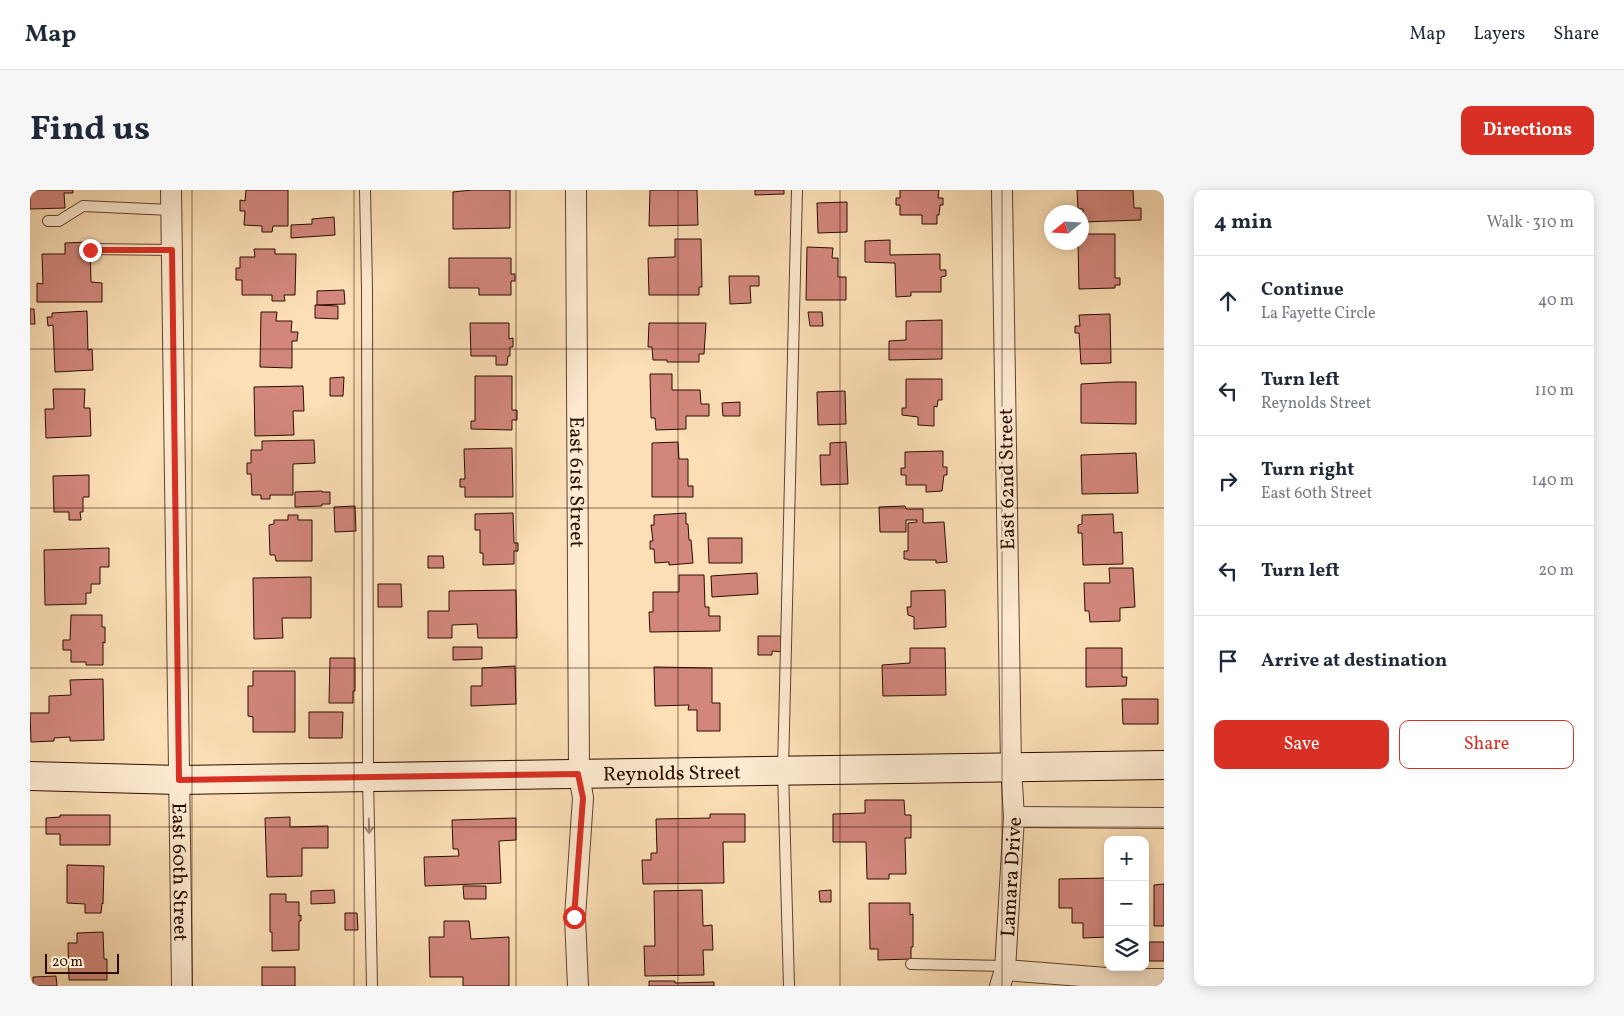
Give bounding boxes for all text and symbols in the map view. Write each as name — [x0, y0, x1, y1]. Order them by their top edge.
text: Map — [25, 18, 76, 52]
text: Map — [1409, 22, 1445, 47]
text: Layers — [1473, 22, 1525, 47]
text: Share — [1553, 22, 1599, 47]
text: Find us — [30, 106, 150, 154]
button: Directions — [1461, 106, 1594, 155]
north arrow — [1044, 205, 1089, 250]
text: 4 min — [1214, 208, 1273, 237]
text: Walk · 310 m — [1487, 212, 1574, 234]
route end — [79, 239, 102, 262]
text: Continue — [1261, 277, 1344, 303]
icon: ahead — [1214, 287, 1242, 315]
text: 40 m — [1538, 290, 1574, 312]
text: La Fayette Circle — [1261, 303, 1376, 325]
text: Turn left — [1261, 367, 1340, 393]
icon: left — [1214, 377, 1242, 405]
text: 110 m — [1535, 380, 1574, 402]
text: Reynolds Street — [1261, 393, 1371, 415]
street label: East 62nd Street — [993, 408, 1023, 550]
street label: East 61st Street — [561, 416, 590, 548]
text: Turn right — [1261, 457, 1354, 483]
icon: right — [1214, 467, 1242, 495]
text: 140 m — [1532, 470, 1574, 492]
text: East 60th Street — [1261, 483, 1372, 505]
icon: left — [1214, 557, 1242, 585]
text: Turn left — [1261, 558, 1340, 584]
text: 20 m — [1539, 560, 1574, 582]
icon: arrive — [1214, 647, 1242, 675]
text: Arrive at destination — [1261, 648, 1447, 674]
button: Save — [1214, 720, 1389, 769]
button: Share — [1399, 720, 1574, 769]
street label: Reynolds Street — [603, 759, 741, 790]
street label: East 60th Street — [163, 802, 193, 942]
street label: Lamara Drive — [995, 816, 1030, 938]
one-way arrow — [364, 818, 374, 834]
map controls — [1104, 836, 1149, 971]
button: + — [1104, 836, 1149, 881]
button: − — [1104, 881, 1149, 926]
route start — [563, 906, 586, 929]
button: layers — [1104, 926, 1149, 971]
scale bar — [45, 951, 119, 974]
text: 20 m — [52, 953, 83, 972]

